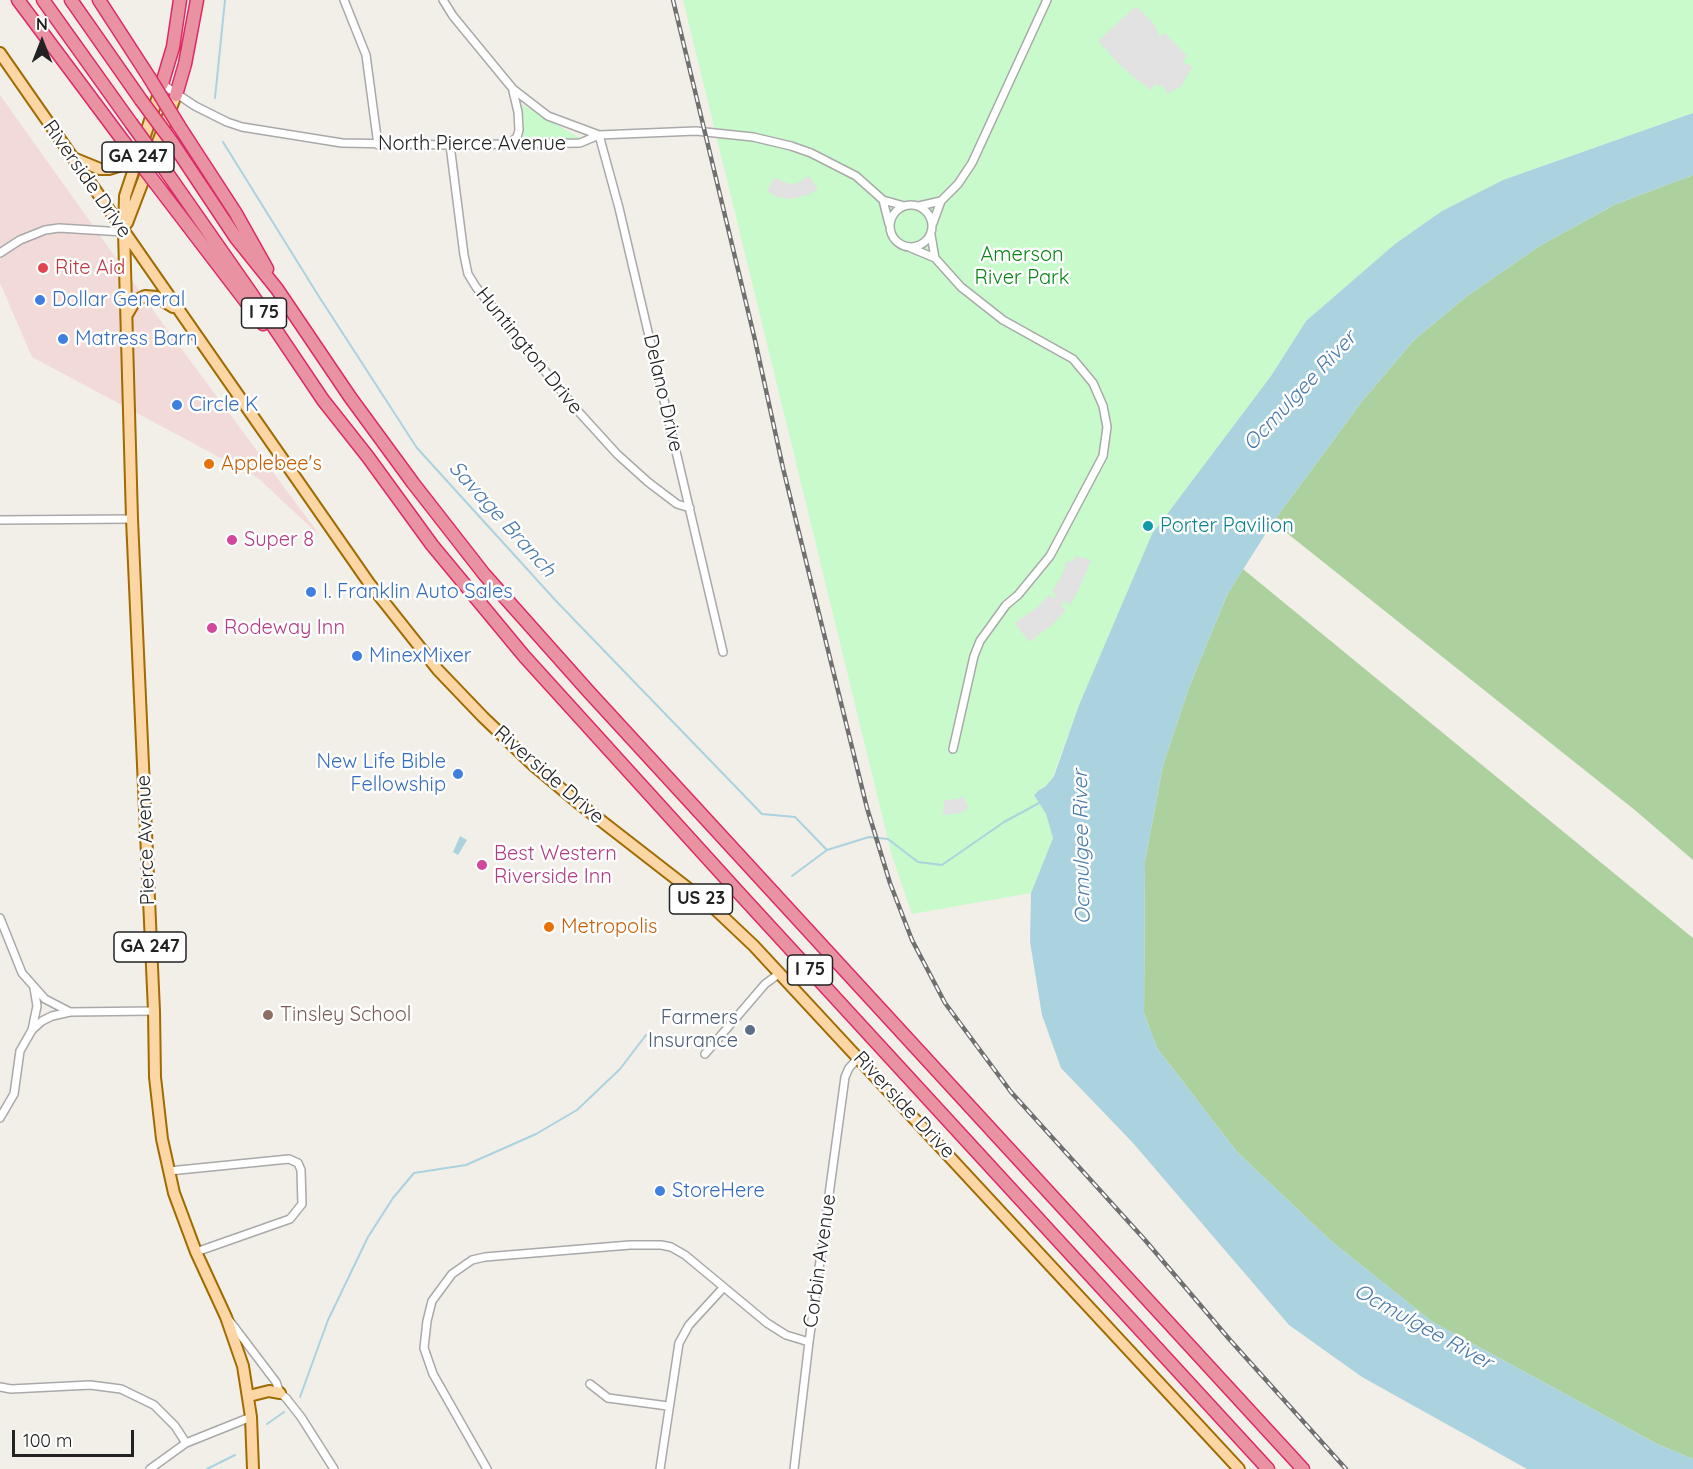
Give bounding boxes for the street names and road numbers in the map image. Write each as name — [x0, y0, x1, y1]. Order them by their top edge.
street label: Riverside Drive — [38, 116, 136, 242]
street label: North Pierce Avenue — [378, 132, 566, 156]
road number: GA 247 — [102, 142, 174, 172]
street label: Huntington Drive — [470, 283, 588, 419]
road number: I 75 — [242, 298, 286, 328]
street label: Delano Drive — [638, 332, 688, 454]
street label: Riverside Drive — [489, 721, 609, 829]
street label: Pierce Avenue — [132, 774, 160, 906]
road number: US 23 — [670, 884, 732, 914]
road number: GA 247 — [114, 932, 186, 962]
road number: I 75 — [788, 955, 832, 985]
street label: Riverside Drive — [848, 1046, 960, 1164]
street label: Corbin Avenue — [799, 1193, 841, 1329]

